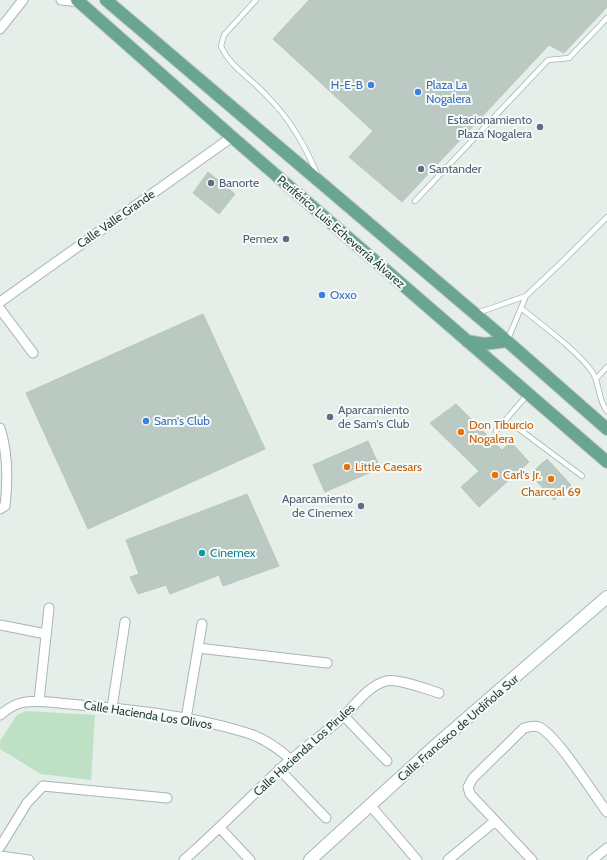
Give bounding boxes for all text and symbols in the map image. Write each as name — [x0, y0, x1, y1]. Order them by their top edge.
place label: H-E-B — [331, 77, 363, 92]
place label: Plaza La Nogalera — [426, 77, 471, 106]
marker: H-E-B — [366, 80, 376, 90]
marker: Plaza La Nogalera — [413, 87, 423, 97]
place label: Estacionamiento Plaza Nogalera — [447, 112, 532, 141]
marker: Estacionamiento Plaza Nogalera — [535, 122, 545, 132]
place label: Santander — [429, 161, 482, 176]
marker: Santander — [416, 164, 426, 174]
street label: Periférico Luis Echeverría Álvarez — [274, 172, 409, 292]
place label: Banorte — [219, 175, 259, 190]
marker: Banorte — [206, 178, 216, 188]
street label: Calle Valle Grande — [74, 186, 158, 251]
place label: Pemex — [243, 231, 278, 246]
marker: Pemex — [281, 234, 291, 244]
place label: Oxxo — [330, 287, 357, 302]
marker: Oxxo — [317, 290, 327, 300]
place label: Aparcamiento de Sam's Club — [338, 402, 410, 431]
marker: Aparcamiento de Sam's Club — [325, 412, 335, 422]
place label: Sam's Club — [154, 413, 210, 428]
marker: Sam's Club — [141, 416, 151, 426]
place label: Don Tiburcio Nogalera — [469, 417, 534, 446]
marker: Don Tiburcio Nogalera — [456, 427, 466, 437]
place label: Little Caesars — [355, 459, 422, 474]
marker: Little Caesars — [342, 462, 352, 472]
place label: Carl's Jr. — [503, 467, 541, 482]
marker: Carl's Jr. — [490, 470, 500, 480]
marker: Charcoal 69 — [546, 474, 556, 484]
place label: Charcoal 69 — [521, 484, 581, 499]
place label: Aparcamiento de Cinemex — [282, 491, 353, 520]
marker: Aparcamiento de Cinemex — [356, 501, 366, 511]
place label: Cinemex — [210, 545, 256, 560]
marker: Cinemex — [197, 548, 207, 558]
street label: Calle Francisco de Urdiñola Sur — [394, 671, 521, 784]
street label: Calle Hacienda Los Olivos — [83, 697, 213, 732]
street label: Calle Hacienda Los Pirules — [250, 700, 357, 799]

